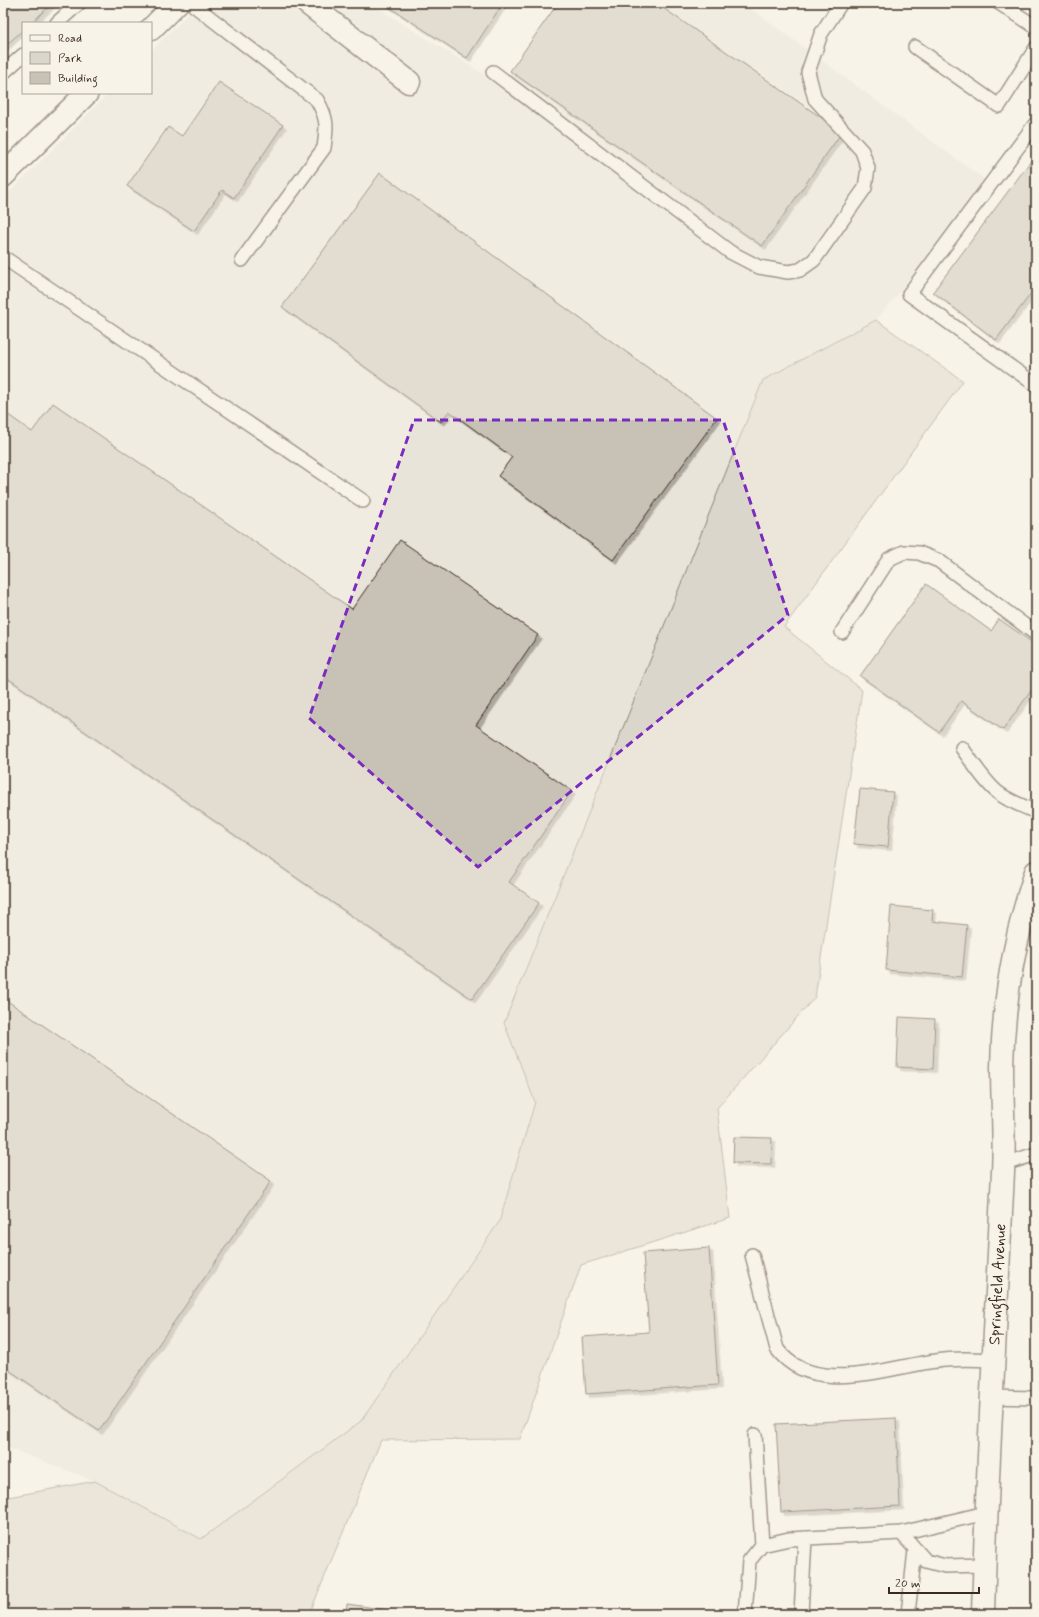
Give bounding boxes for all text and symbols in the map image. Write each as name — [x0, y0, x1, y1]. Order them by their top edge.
legend — [22, 22, 152, 94]
text: Road — [58, 31, 82, 47]
text: Park — [58, 51, 82, 67]
text: Building — [58, 71, 98, 88]
street label: Springfield Avenue — [984, 1223, 1011, 1346]
scale bar — [889, 1569, 979, 1595]
text: 20 m — [895, 1576, 921, 1592]

